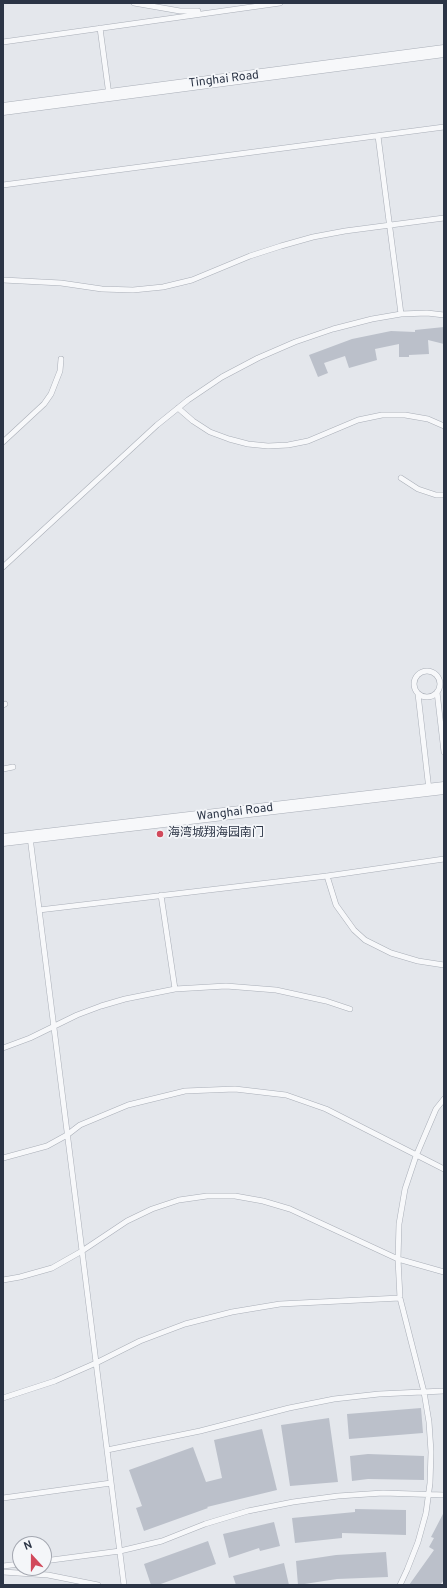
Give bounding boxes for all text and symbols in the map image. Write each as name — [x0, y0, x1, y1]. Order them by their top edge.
street label: Tinghai Road — [188, 69, 260, 91]
street label: Wanghai Road — [196, 801, 274, 825]
place label: 海湾城翔海园南门 — [168, 827, 264, 841]
marker: 海湾城翔海园南门 — [155, 829, 165, 839]
north arrow — [12, 1536, 52, 1576]
text: N — [22, 1538, 34, 1554]

